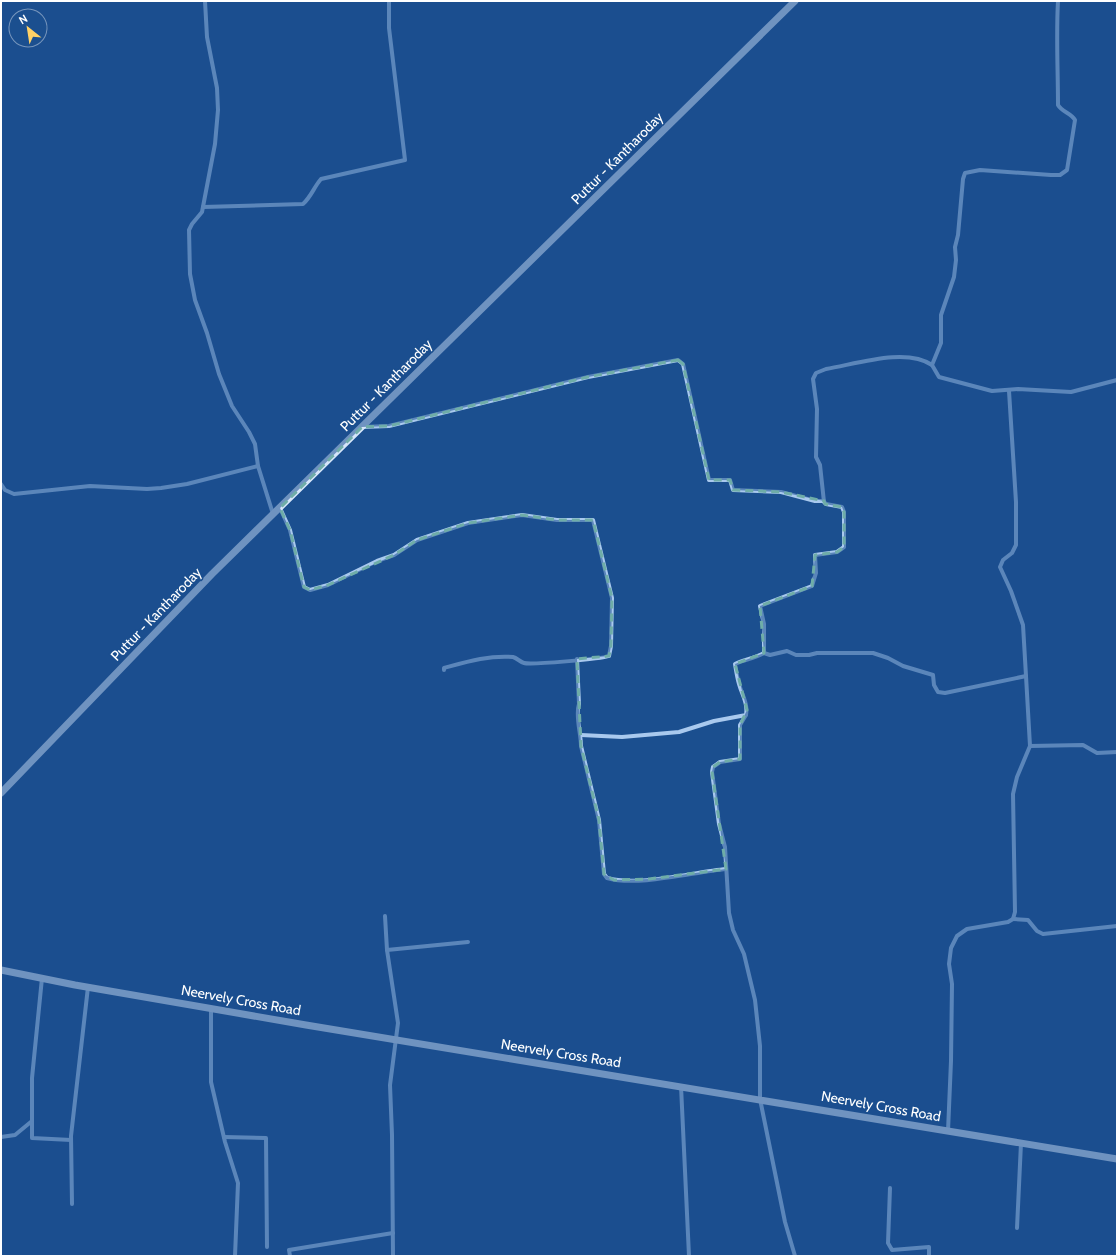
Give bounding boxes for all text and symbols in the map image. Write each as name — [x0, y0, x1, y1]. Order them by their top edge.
north arrow — [8, 8, 48, 48]
text: N — [16, 11, 30, 27]
street label: Puttur - Kantharoday — [567, 108, 667, 208]
street label: Puttur - Kantharoday — [336, 335, 436, 435]
street label: Puttur - Kantharoday — [107, 563, 205, 665]
street label: Neervely Cross Road — [180, 981, 302, 1019]
street label: Neervely Cross Road — [500, 1035, 622, 1071]
street label: Neervely Cross Road — [820, 1087, 942, 1125]

